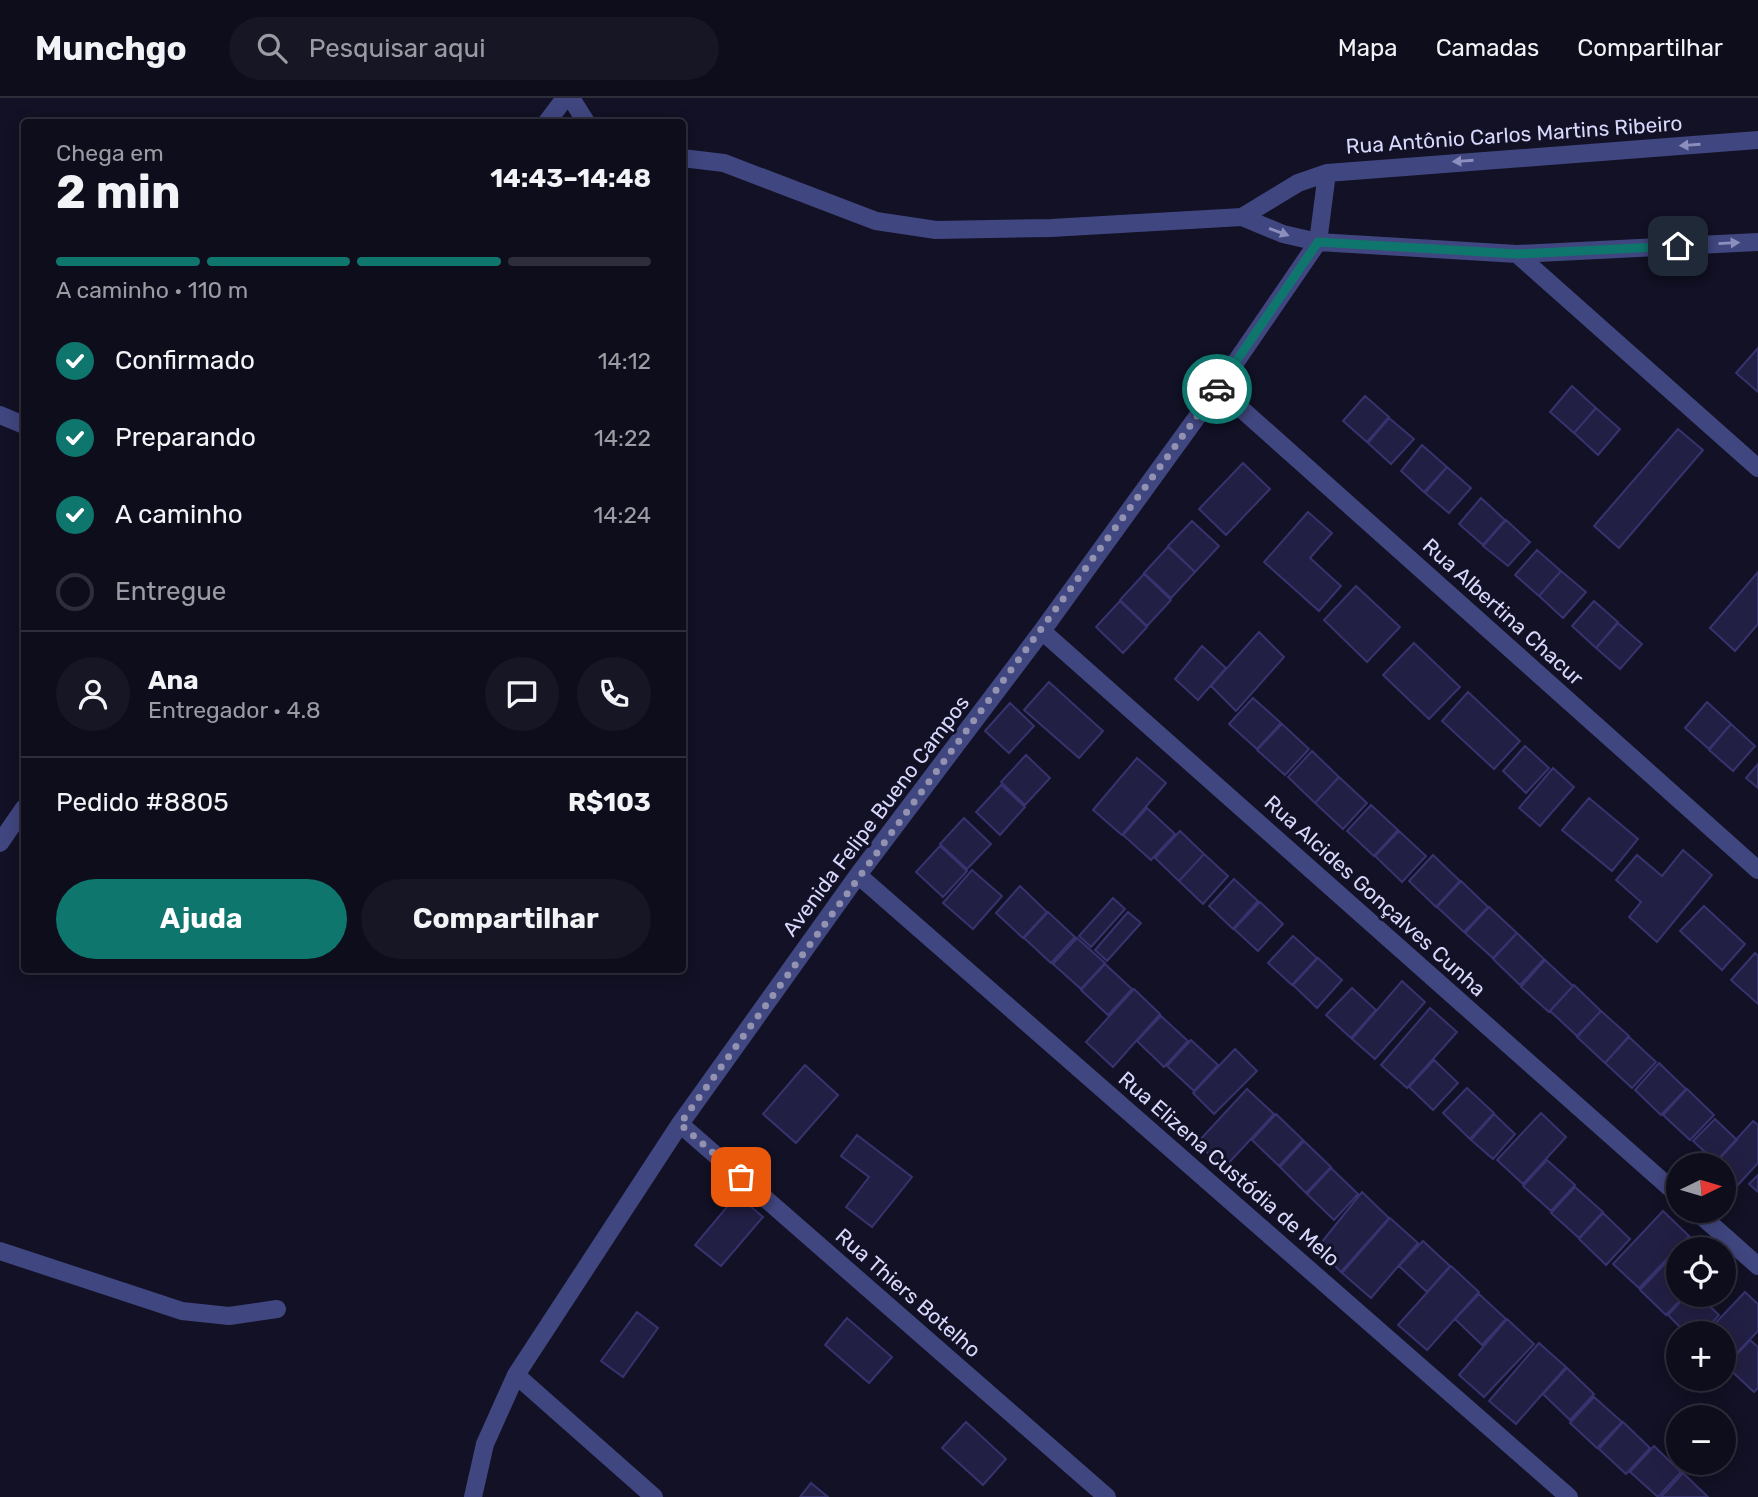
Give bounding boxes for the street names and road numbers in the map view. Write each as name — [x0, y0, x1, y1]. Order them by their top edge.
street label: Rua Antônio Carlos Martins Ribeiro — [1345, 110, 1683, 159]
street label: Rua Albertina Chacur — [1418, 533, 1589, 690]
street label: Avenida Felipe Bueno Campos — [777, 690, 974, 941]
street label: Rua Alcides Gonçalves Cunha — [1260, 790, 1491, 1001]
street label: Rua Elizena Custódia de Melo — [1114, 1066, 1345, 1271]
street label: Rua Thiers Botelho — [831, 1223, 986, 1362]

